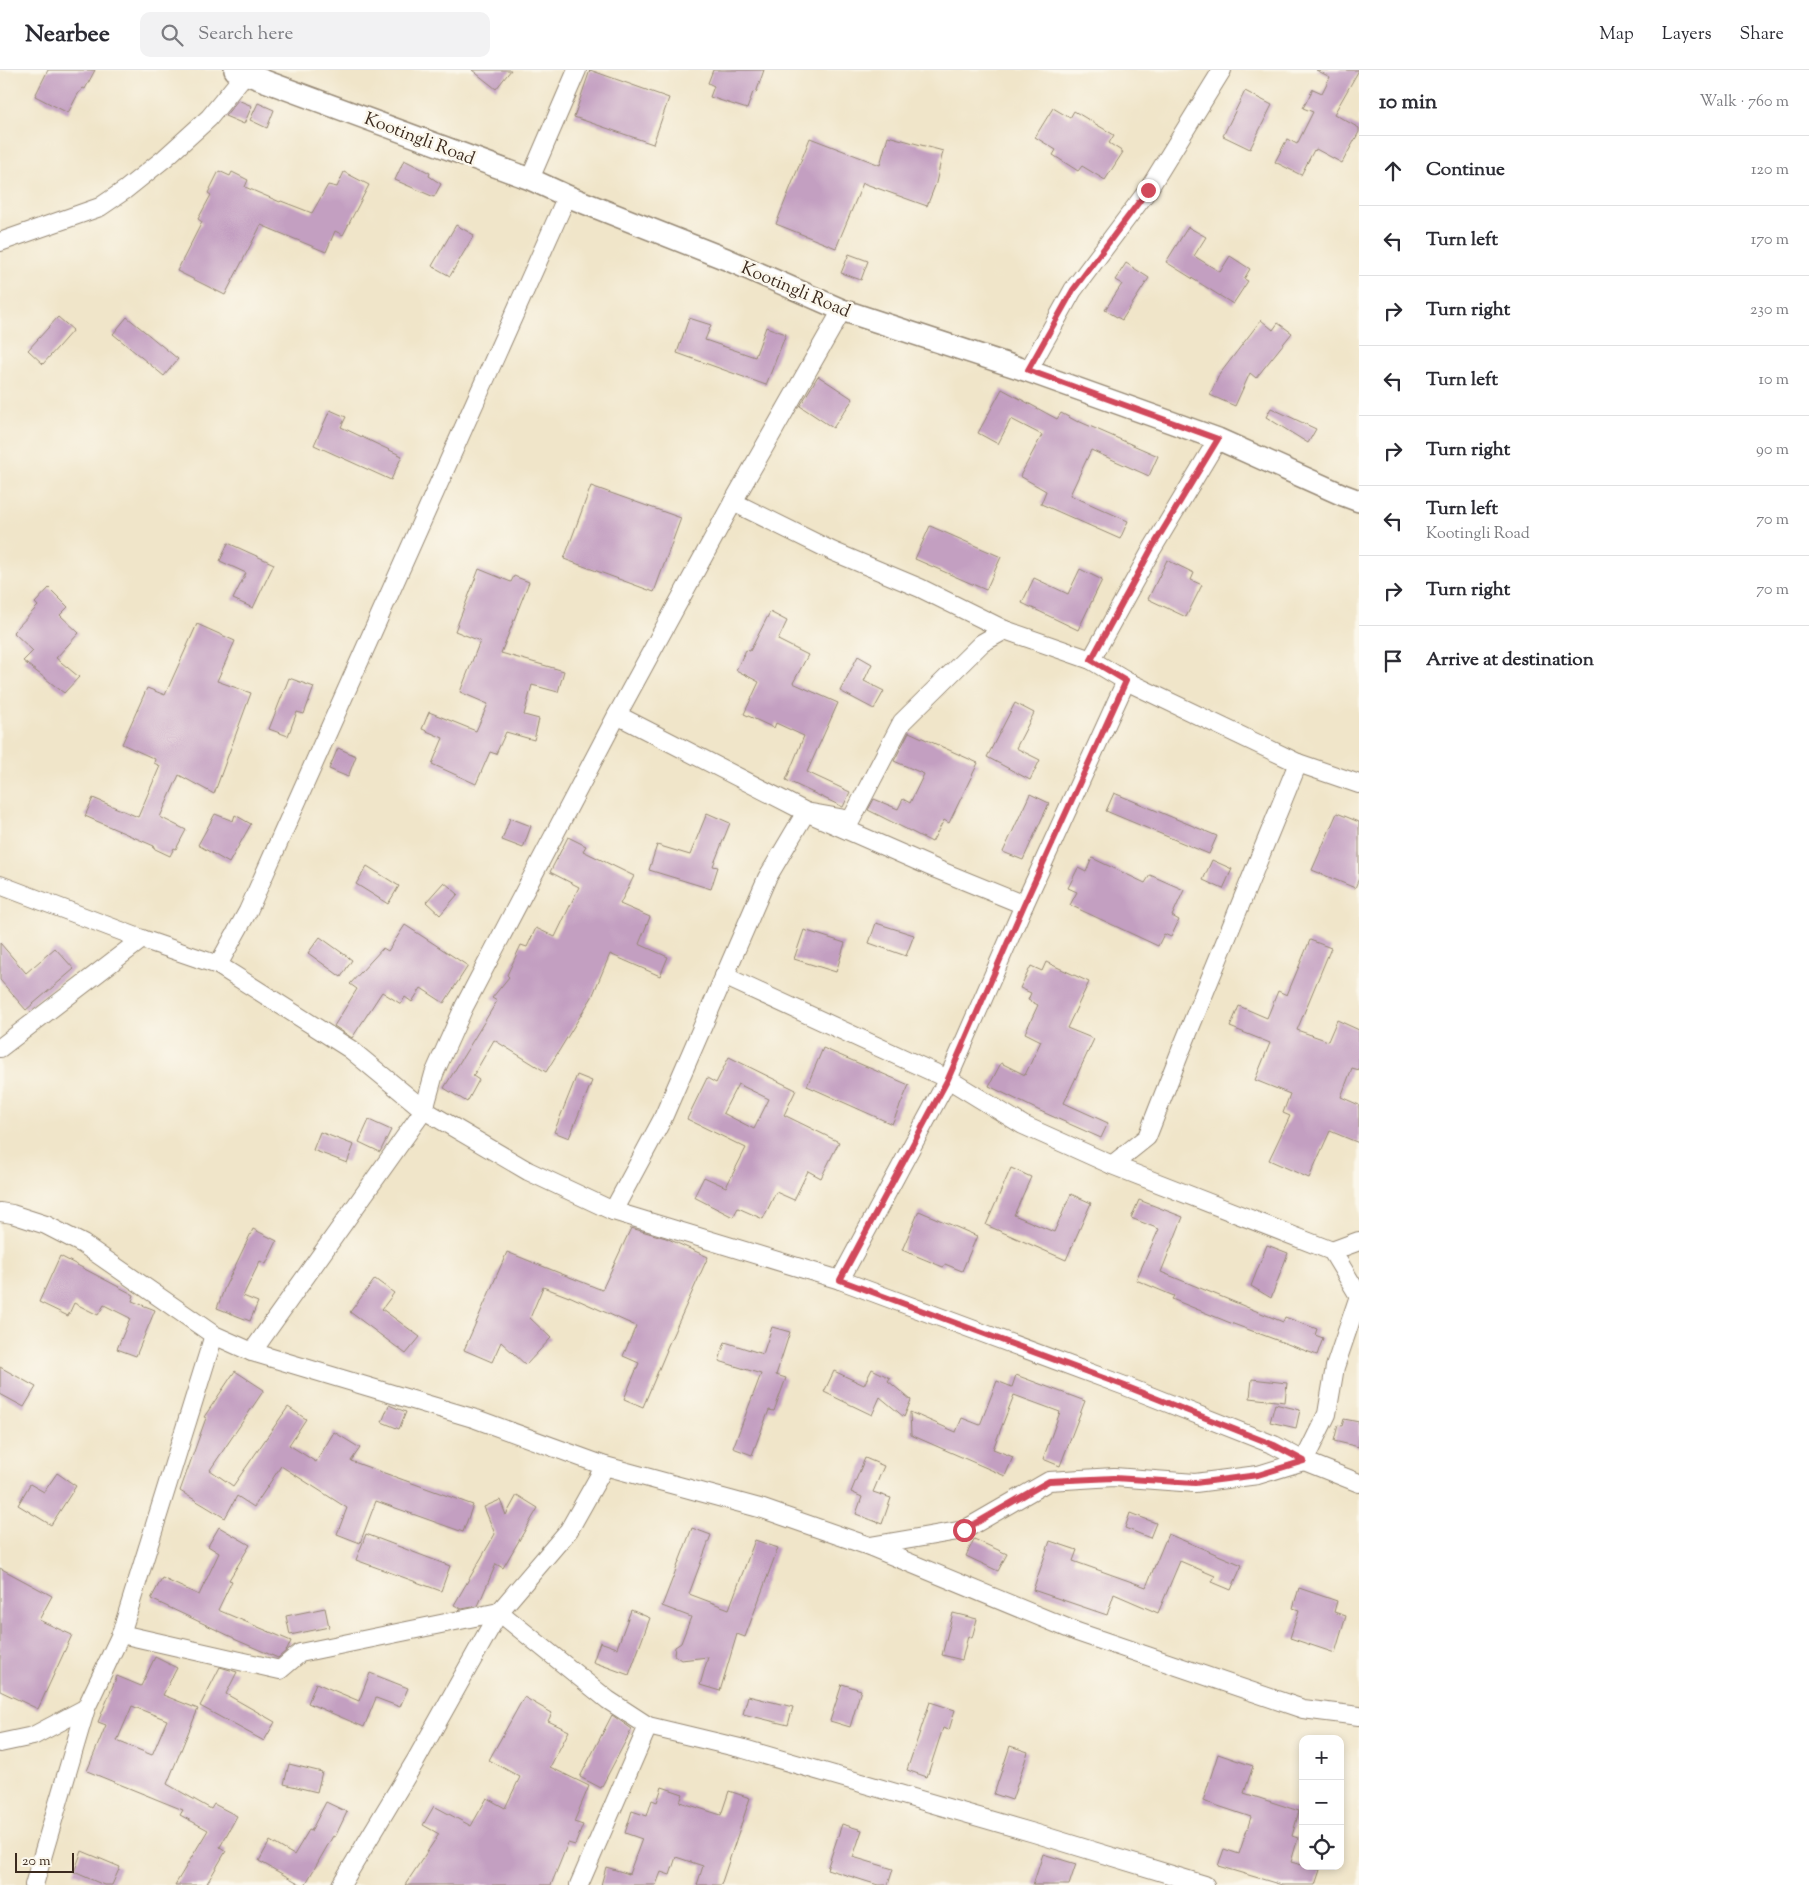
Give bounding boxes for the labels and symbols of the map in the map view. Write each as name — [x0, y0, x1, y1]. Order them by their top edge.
street label: Kootingli Road — [360, 107, 478, 173]
route end — [1137, 179, 1160, 202]
street label: Kootingli Road — [736, 256, 854, 326]
route start — [953, 1519, 976, 1542]
scale bar — [15, 1850, 74, 1873]

